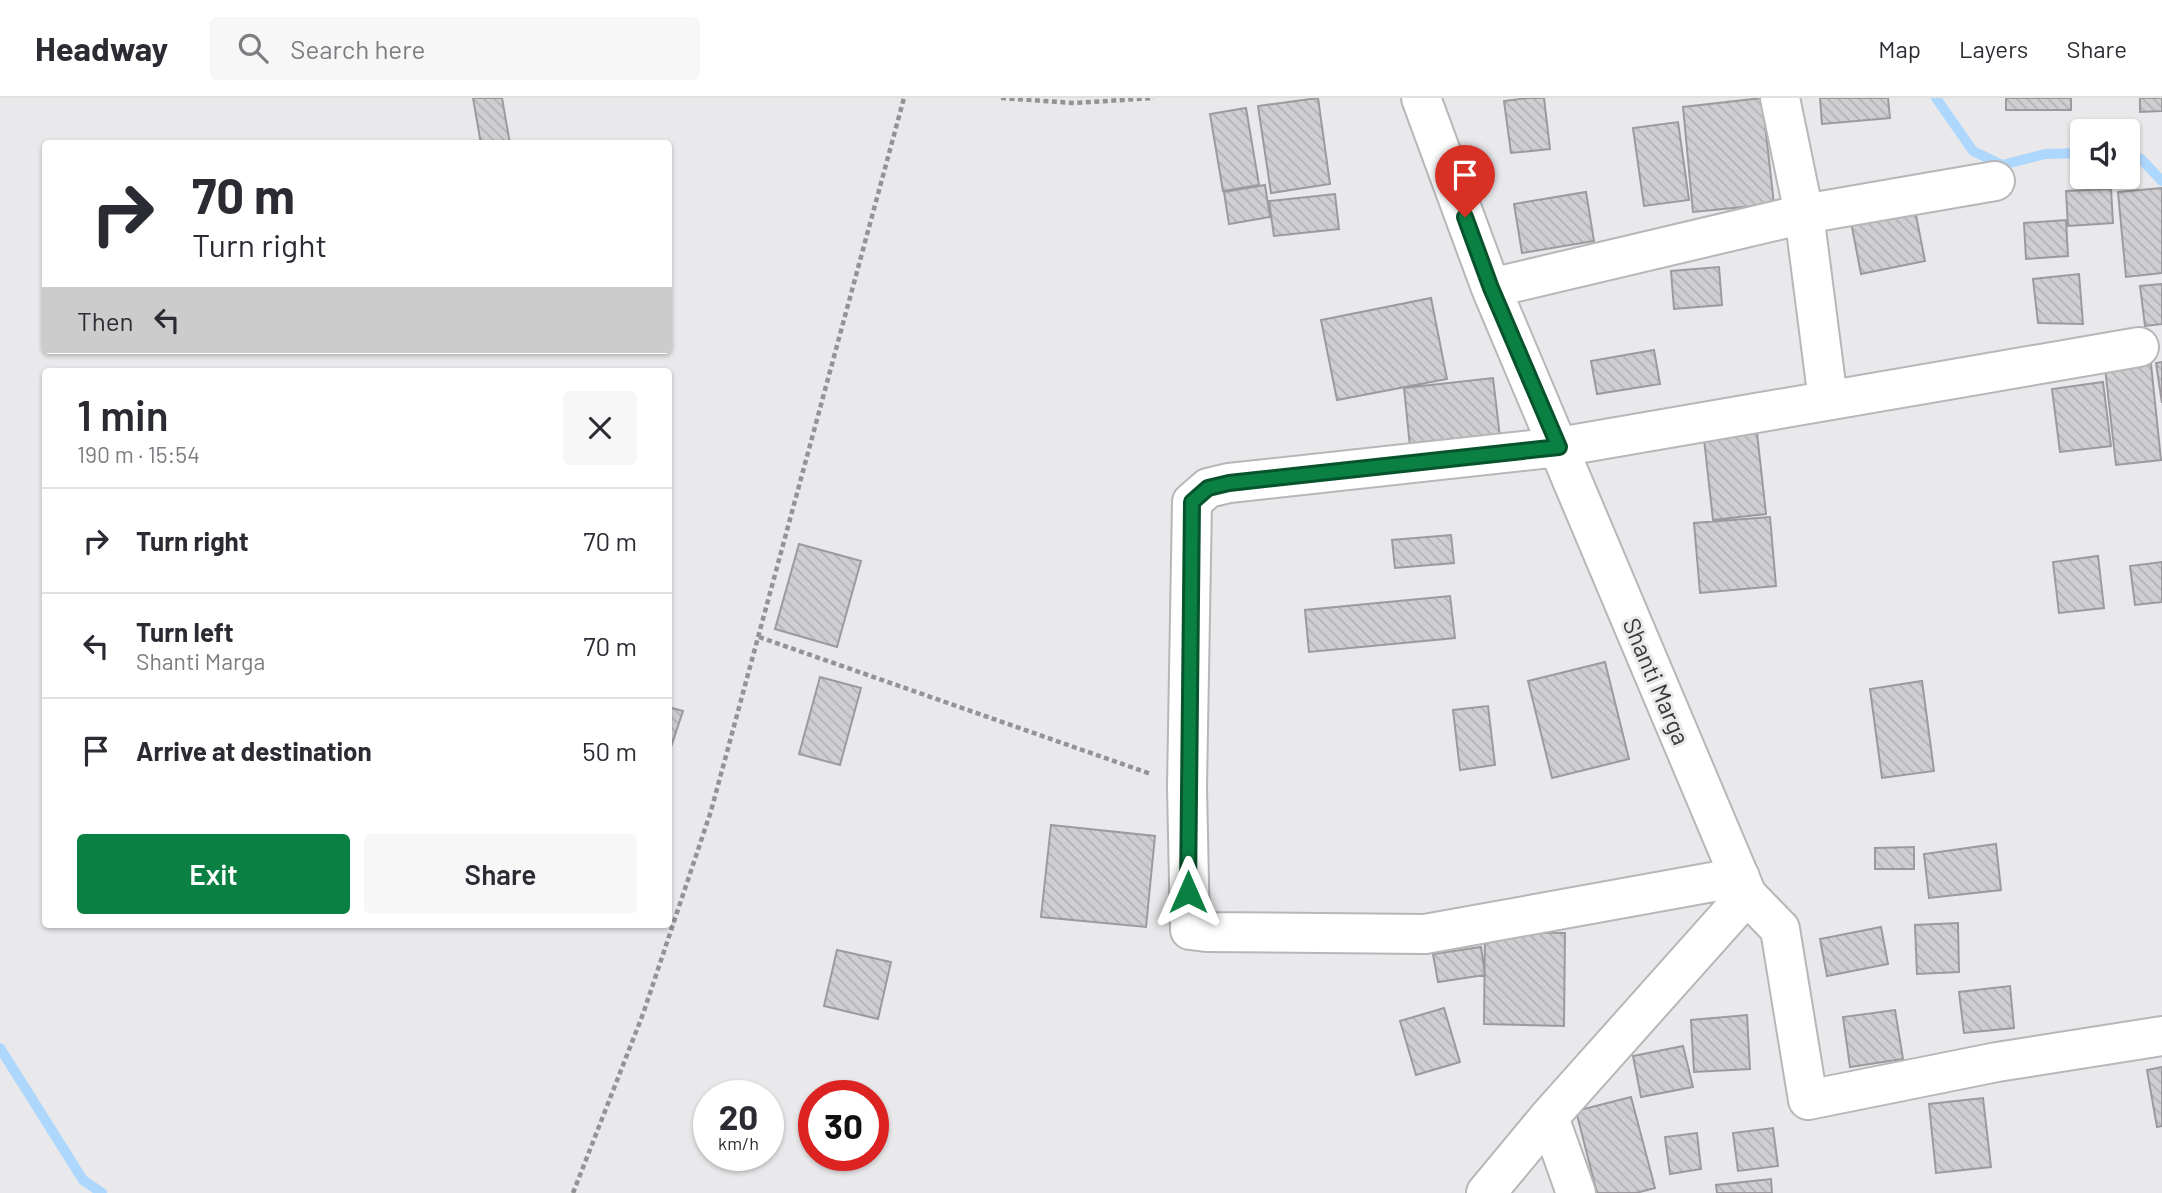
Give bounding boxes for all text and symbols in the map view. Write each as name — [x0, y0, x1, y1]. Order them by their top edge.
search box — [210, 17, 700, 80]
text: Headway — [35, 28, 168, 68]
icon: search — [234, 29, 272, 67]
text: Search here — [290, 33, 425, 64]
text: Map — [1878, 34, 1921, 63]
text: Layers — [1959, 34, 2028, 63]
text: Share — [2066, 34, 2127, 63]
map controls — [2070, 119, 2140, 189]
button: sound — [2070, 119, 2140, 189]
pin — [1435, 145, 1495, 217]
icon: arrive — [1446, 156, 1484, 194]
text: 70 m — [192, 165, 295, 224]
icon: right — [77, 168, 168, 259]
text: Turn right — [192, 225, 327, 263]
icon: left — [148, 301, 186, 339]
text: Then — [77, 305, 134, 336]
text: 1 min — [77, 389, 169, 439]
button: close — [563, 391, 637, 465]
text: 190 m · 15:54 — [77, 440, 200, 468]
icon: right — [77, 522, 115, 560]
text: Turn right — [136, 525, 249, 556]
text: 70 m — [583, 525, 637, 556]
street label: Shanti Marga — [1617, 613, 1697, 749]
text: Turn left — [136, 616, 234, 647]
icon: left — [77, 627, 115, 665]
text: 70 m — [583, 630, 637, 661]
text: Shanti Marga — [136, 647, 265, 675]
icon: arrive — [77, 732, 115, 770]
text: Arrive at destination — [136, 735, 372, 766]
text: 50 m — [582, 735, 637, 766]
button: Exit — [77, 834, 350, 914]
button: Share — [364, 834, 637, 914]
position arrow — [1151, 855, 1225, 929]
speed limit sign: 30 — [798, 1080, 889, 1171]
text: 20 — [719, 1095, 758, 1137]
text: km/h — [718, 1132, 759, 1154]

